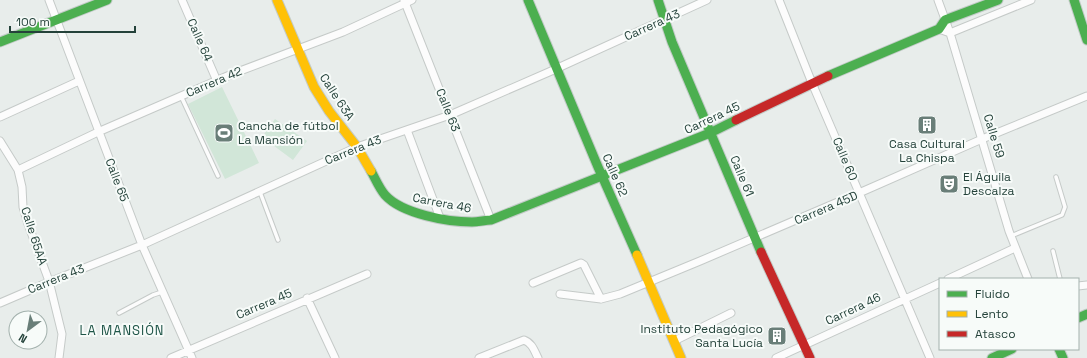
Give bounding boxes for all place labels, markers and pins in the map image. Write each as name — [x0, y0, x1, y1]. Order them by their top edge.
building icon: Casa Cultural La Chispa — [916, 114, 938, 136]
place label: Cancha de fútbol La Mansión — [238, 118, 339, 148]
sports icon: Cancha de fútbol La Mansión — [213, 122, 235, 144]
place label: Casa Cultural La Chispa — [889, 136, 965, 166]
place label: El Águila Descalza — [963, 169, 1015, 199]
theatre icon: El Águila Descalza — [938, 173, 960, 195]
place label: Instituto Pedagógico Santa Lucía — [640, 321, 763, 351]
building icon: Instituto Pedagógico Santa Lucía — [766, 325, 788, 347]

